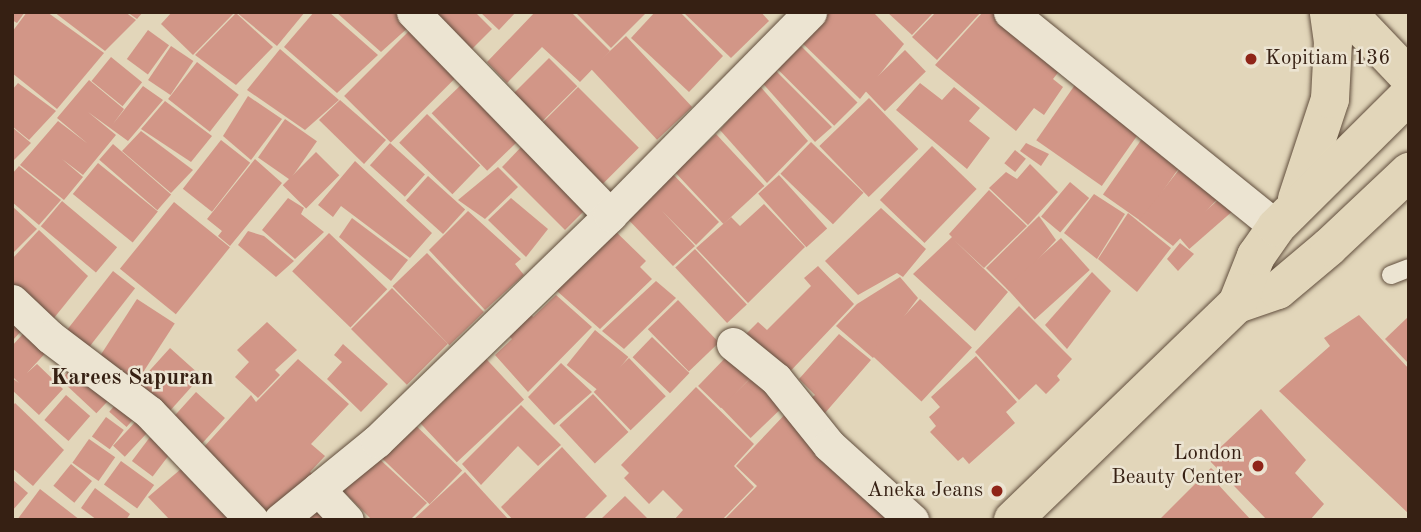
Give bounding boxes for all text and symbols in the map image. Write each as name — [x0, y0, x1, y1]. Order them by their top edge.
place label: Kopitiam 136 — [1265, 46, 1390, 72]
marker: Kopitiam 136 — [1243, 51, 1259, 67]
district label: Karees Sapuran — [51, 364, 213, 392]
place label: London Beauty Center — [1111, 441, 1242, 491]
marker: London Beauty Center — [1248, 456, 1268, 476]
place label: Aneka Jeans — [867, 478, 983, 504]
marker: Aneka Jeans — [989, 483, 1005, 499]

